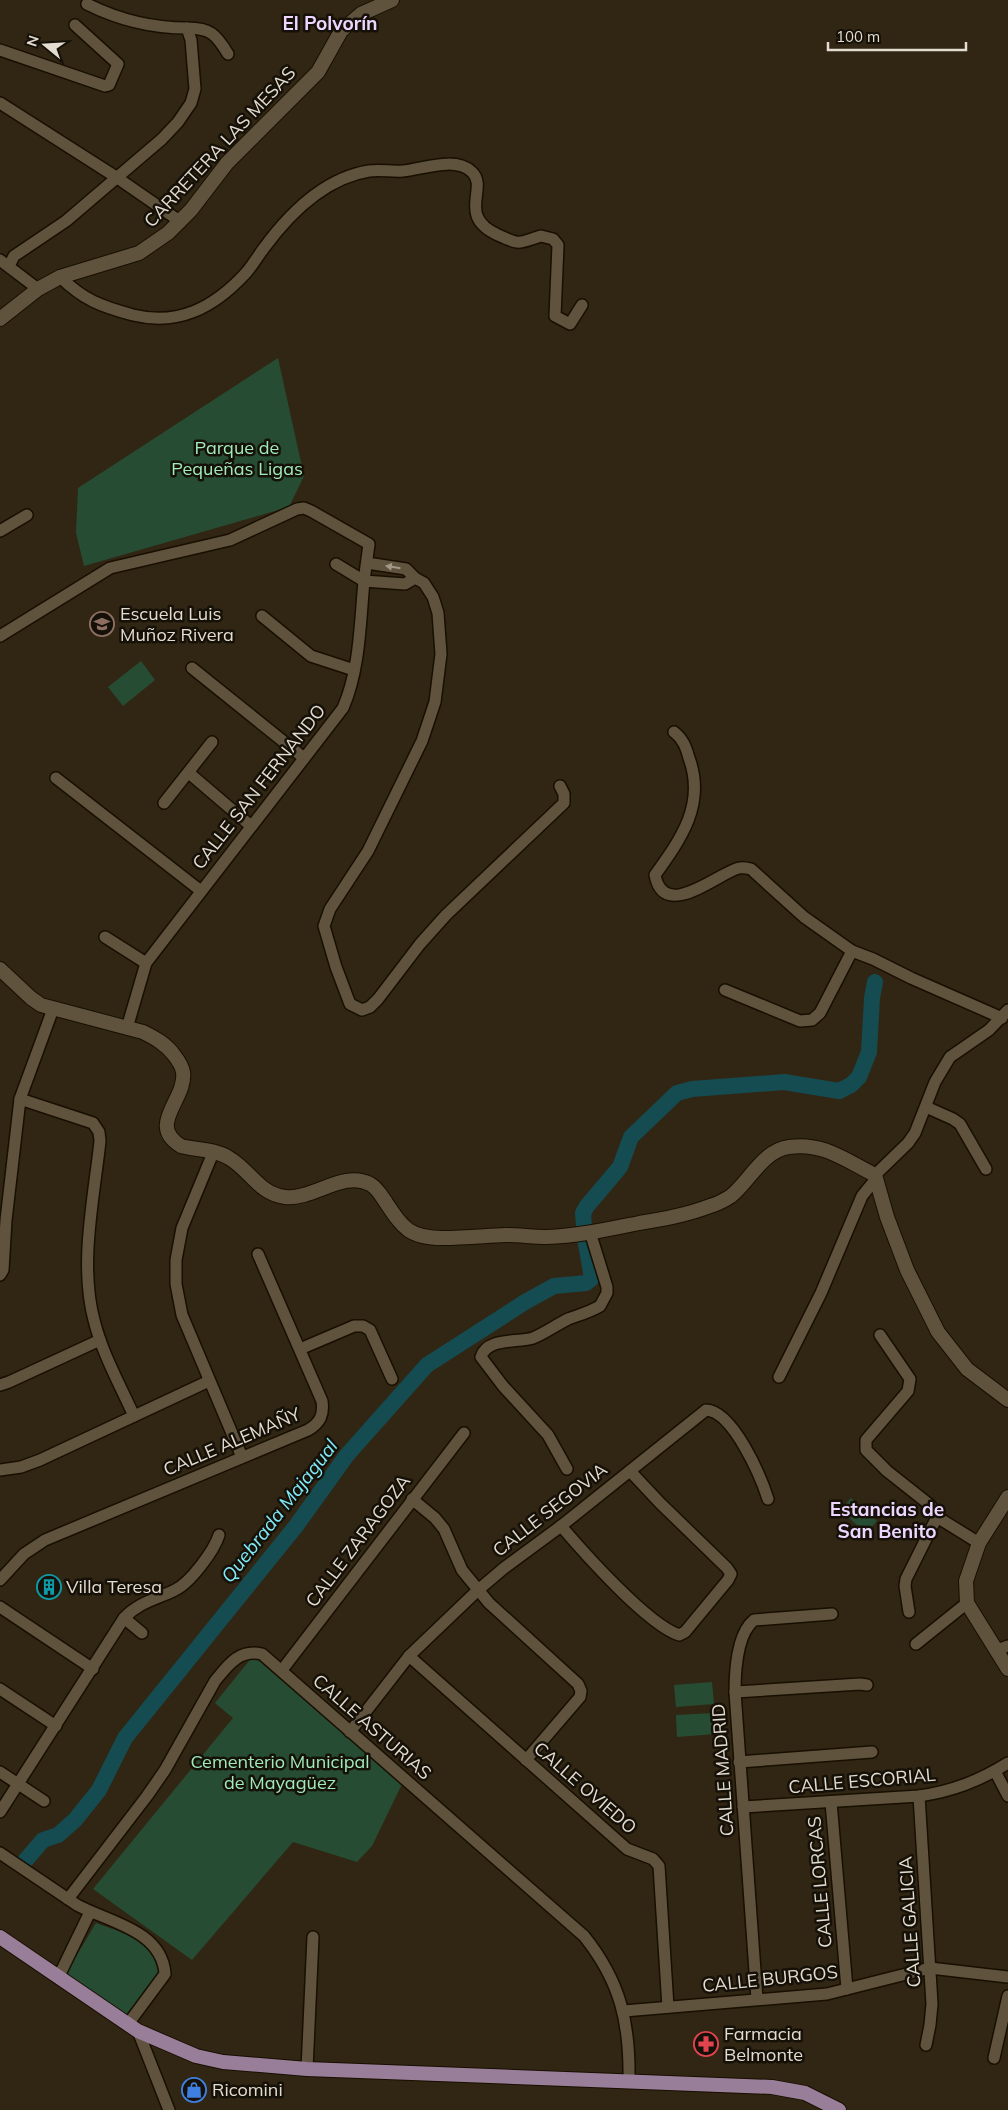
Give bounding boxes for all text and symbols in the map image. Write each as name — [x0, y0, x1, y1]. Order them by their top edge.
district label: El Polvorín — [282, 11, 378, 35]
north arrow — [20, 20, 70, 70]
scale bar — [828, 20, 966, 52]
text: 100 m — [836, 27, 880, 46]
text: N — [22, 33, 43, 49]
street label: CARRETERA LAS MESAS — [139, 61, 300, 232]
park label: Parque de Pequeñas Ligas — [171, 436, 303, 480]
one-way arrow — [384, 563, 400, 571]
place label: Escuela Luis Muñoz Rivera — [120, 602, 234, 646]
school or university icon: Escuela Luis Muñoz Rivera — [89, 611, 115, 637]
street label: CALLE SAN FERNANDO — [187, 700, 330, 874]
street label: CALLE ALEMAÑY — [160, 1402, 305, 1481]
water label: Quebrada Majagual — [216, 1434, 343, 1587]
street label: CALLE SEGOVIA — [488, 1458, 612, 1561]
street label: CALLE ZARAGOZA — [300, 1470, 415, 1611]
district label: Estancias de San Benito — [830, 1497, 944, 1543]
building icon: Villa Teresa — [36, 1574, 62, 1600]
place label: Villa Teresa — [66, 1575, 162, 1598]
street label: CALLE ASTURIAS — [308, 1669, 436, 1784]
street label: CALLE MADRID — [706, 1703, 739, 1837]
street label: CALLE OVIEDO — [529, 1737, 642, 1839]
park label: Cementerio Municipal de Mayagüez — [190, 1750, 370, 1794]
street label: CALLE ESCORIAL — [787, 1763, 937, 1798]
street label: CALLE LORCAS — [802, 1815, 837, 1949]
street label: CALLE GALICIA — [893, 1856, 926, 1988]
street label: CALLE BURGOS — [701, 1960, 839, 1997]
place label: Farmacia Belmonte — [724, 2022, 803, 2066]
pharmacy icon: Farmacia Belmonte — [693, 2031, 719, 2057]
shop icon: Ricomini — [181, 2077, 207, 2103]
place label: Ricomini — [212, 2078, 283, 2101]

